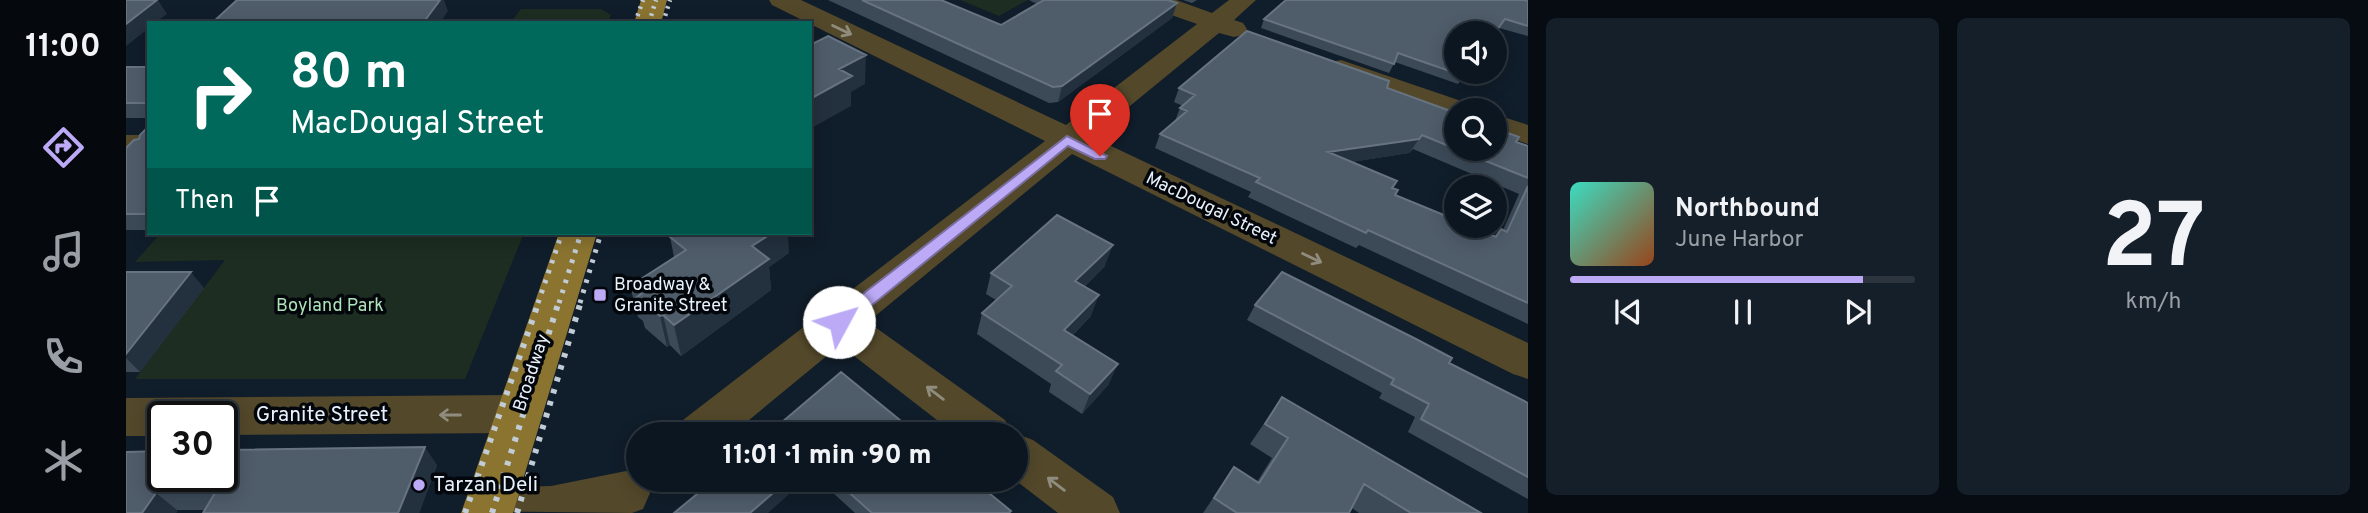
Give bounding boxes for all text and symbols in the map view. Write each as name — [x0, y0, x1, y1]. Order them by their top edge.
map controls — [1444, 21, 1507, 238]
button: sound — [1444, 21, 1507, 84]
one-way arrow — [831, 24, 853, 37]
text: 11:00 — [25, 28, 101, 68]
text: 80 m — [290, 44, 407, 106]
icon: right — [175, 49, 266, 140]
pin — [1070, 84, 1130, 156]
icon: arrive — [1081, 95, 1119, 133]
button: search — [1444, 98, 1507, 161]
text: MacDougal Street — [290, 105, 544, 145]
icon: directions — [39, 123, 88, 172]
street label: MacDougal Street — [1142, 167, 1280, 251]
button: layers — [1444, 175, 1507, 238]
icon: arrive — [248, 182, 286, 220]
text: Then — [175, 185, 234, 218]
text: 27 — [2102, 185, 2205, 300]
text: Northbound — [1675, 193, 1820, 226]
text: June Harbor — [1675, 226, 1803, 255]
icon: music — [39, 227, 88, 276]
one-way arrow — [1301, 251, 1322, 265]
place label: Broadway & Granite Street — [614, 274, 728, 318]
position arrow — [802, 285, 876, 359]
marker: Broadway & Granite Street — [592, 287, 608, 303]
text: km/h — [2126, 288, 2181, 317]
icon: previous — [1609, 293, 1647, 331]
icon: pause — [1724, 293, 1762, 331]
icon: next — [1839, 293, 1877, 331]
park label: Boyland Park — [276, 295, 384, 318]
street label: Broadway — [509, 331, 555, 415]
icon: phone — [39, 332, 88, 381]
one-way arrow — [926, 386, 945, 401]
speed limit sign: 30 — [147, 401, 238, 492]
street label: Granite Street — [256, 402, 388, 429]
one-way arrow — [438, 408, 461, 422]
icon: climate — [39, 436, 88, 485]
text: 11:01 · 1 min · 90 m — [723, 440, 931, 473]
place label: Tarzan Deli — [433, 472, 538, 499]
one-way arrow — [1047, 476, 1066, 491]
marker: Tarzan Deli — [411, 477, 427, 493]

